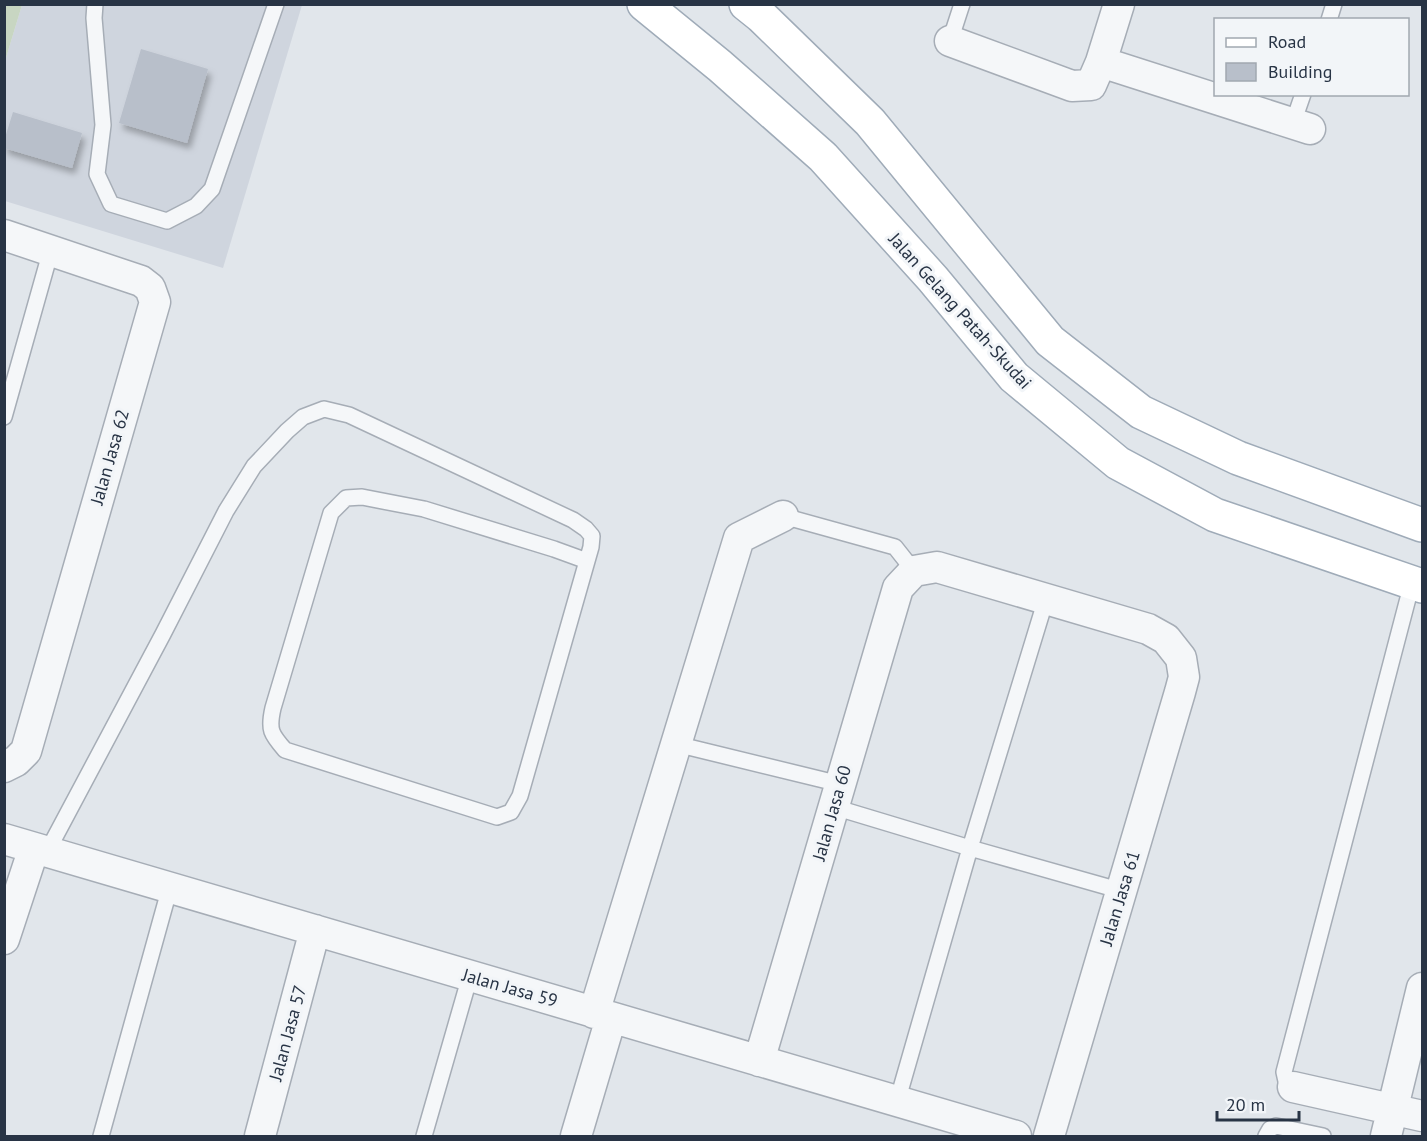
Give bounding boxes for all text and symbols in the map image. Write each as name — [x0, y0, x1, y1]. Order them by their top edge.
legend — [1214, 18, 1409, 96]
text: Road — [1268, 30, 1306, 53]
text: Building — [1268, 60, 1332, 83]
street label: Jalan Gelang Patah-Skudai — [883, 227, 1037, 394]
street label: Jalan Jasa 62 — [85, 407, 134, 508]
street label: Jalan Jasa 60 — [807, 762, 856, 864]
street label: Jalan Jasa 61 — [1094, 848, 1145, 949]
street label: Jalan Jasa 59 — [459, 963, 560, 1012]
street label: Jalan Jasa 57 — [263, 983, 311, 1084]
scale bar — [1217, 1084, 1300, 1122]
text: 20 m — [1226, 1093, 1265, 1116]

